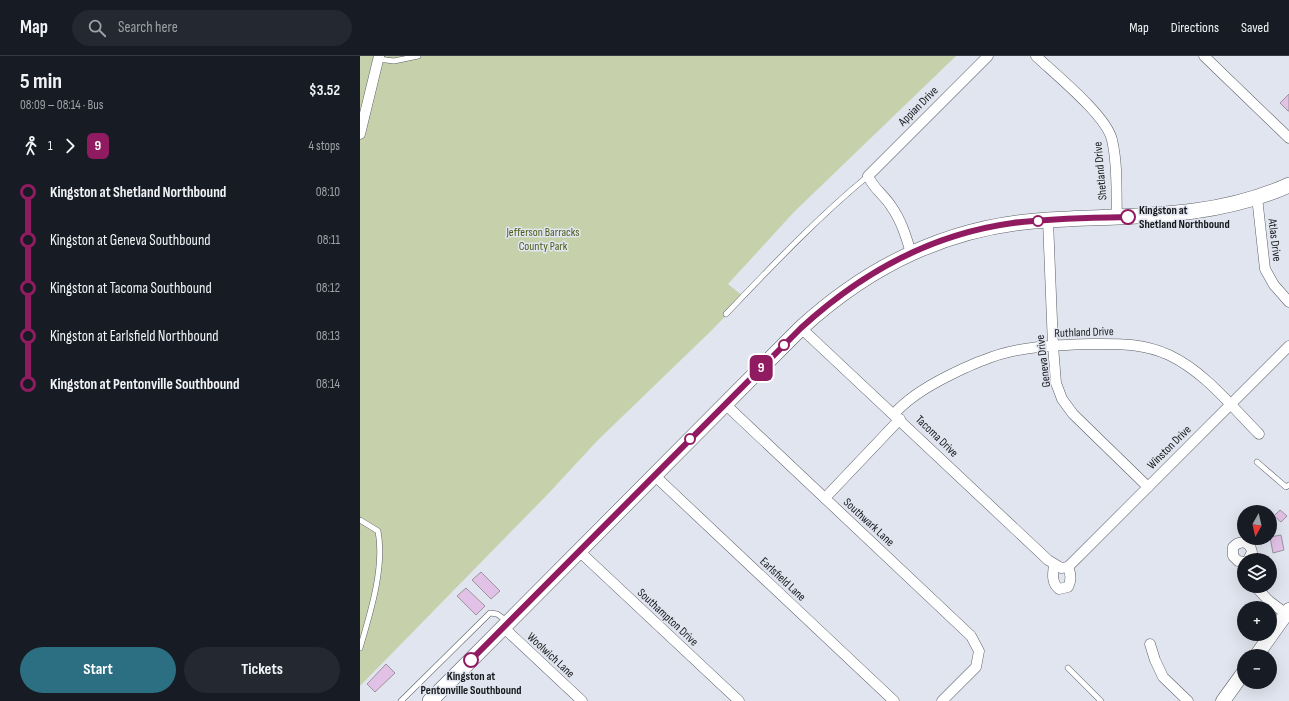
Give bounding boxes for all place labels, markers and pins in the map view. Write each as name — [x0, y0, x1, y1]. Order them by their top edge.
place label: Kingston at Shetland Northbound — [1139, 203, 1230, 232]
marker: Kingston at Shetland Northbound — [1120, 209, 1136, 225]
unlabelled marker — [1032, 215, 1044, 227]
unlabelled marker — [778, 339, 790, 351]
unlabelled marker — [684, 433, 696, 445]
marker: Kingston at Pentonville Southbound — [463, 652, 479, 668]
place label: Kingston at Pentonville Southbound — [420, 669, 522, 698]

